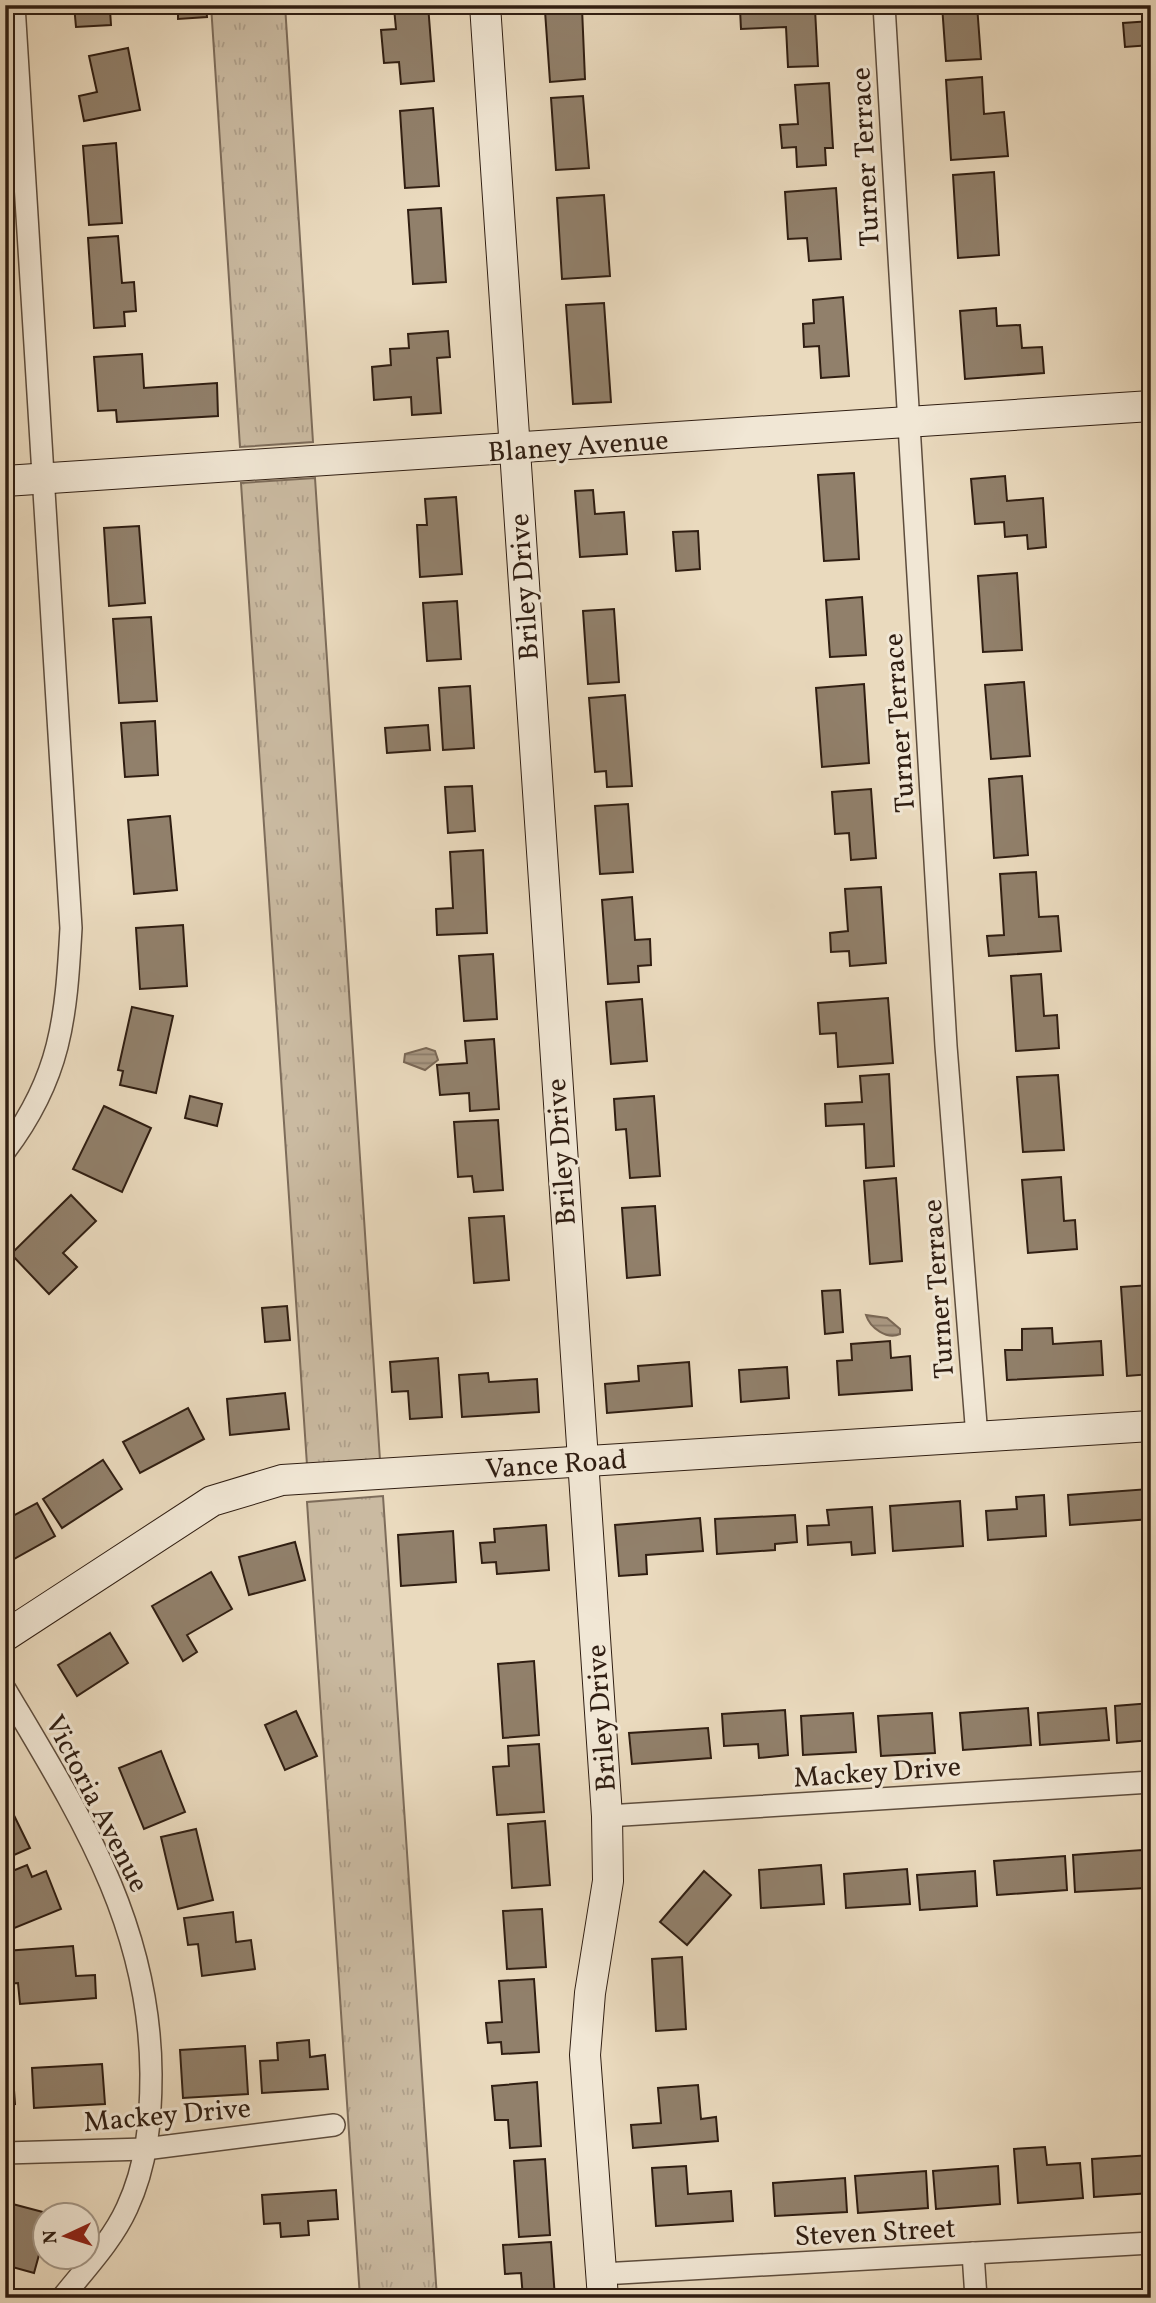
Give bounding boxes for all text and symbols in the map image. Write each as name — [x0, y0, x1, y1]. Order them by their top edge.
street label: Turner Terrace — [842, 66, 891, 248]
street label: Blaney Avenue — [487, 422, 670, 473]
street label: Briley Drive — [501, 512, 550, 662]
street label: Turner Terrace — [875, 632, 926, 814]
street label: Briley Drive — [538, 1077, 587, 1227]
street label: Turner Terrace — [914, 1198, 965, 1380]
street label: Vance Road — [484, 1441, 628, 1490]
street label: Briley Drive — [578, 1643, 627, 1793]
street label: Victoria Avenue — [34, 1709, 157, 1900]
street label: Mackey Drive — [792, 1748, 962, 1799]
street label: Mackey Drive — [82, 2090, 253, 2143]
north arrow — [32, 2202, 102, 2272]
street label: Steven Street — [793, 2210, 957, 2257]
text: N — [38, 2229, 64, 2245]

